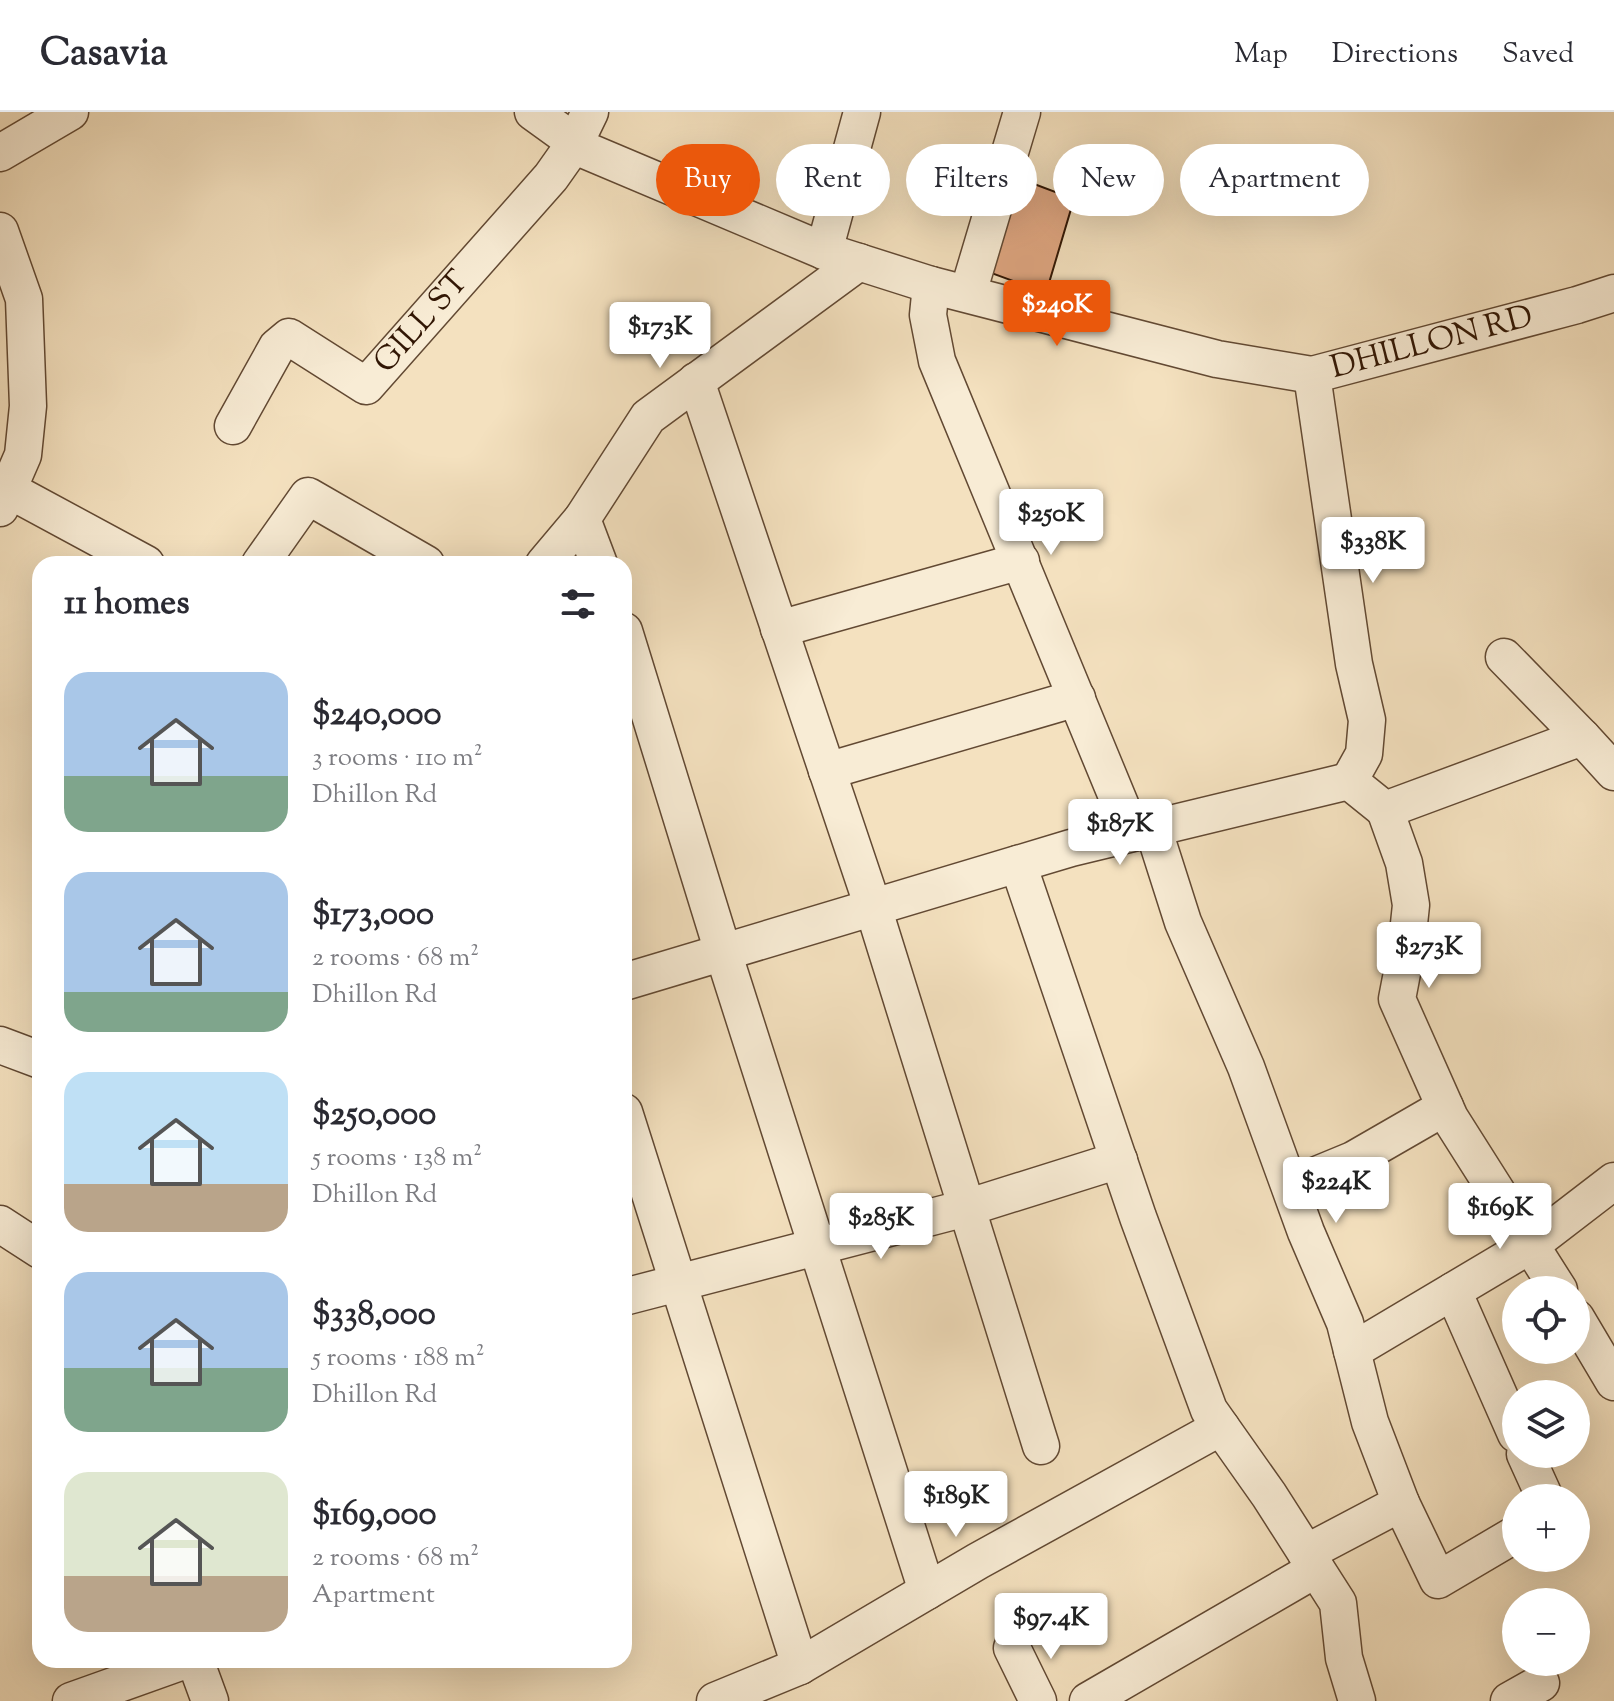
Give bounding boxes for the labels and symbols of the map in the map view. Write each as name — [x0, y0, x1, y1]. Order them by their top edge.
street label: GILL ST — [364, 261, 480, 384]
pin: $240K — [1001, 280, 1113, 348]
street label: DHILLON RD — [1326, 295, 1538, 392]
pin: $173K — [604, 302, 716, 370]
pin: $250K — [995, 489, 1107, 557]
pin: $338K — [1317, 517, 1429, 585]
pin: $187K — [1064, 799, 1176, 867]
pin: $273K — [1373, 922, 1485, 990]
pin: $224K — [1280, 1157, 1392, 1225]
pin: $169K — [1444, 1183, 1556, 1251]
pin: $285K — [825, 1193, 937, 1261]
pin: $189K — [900, 1471, 1012, 1539]
pin: $97.4K — [986, 1593, 1116, 1661]

